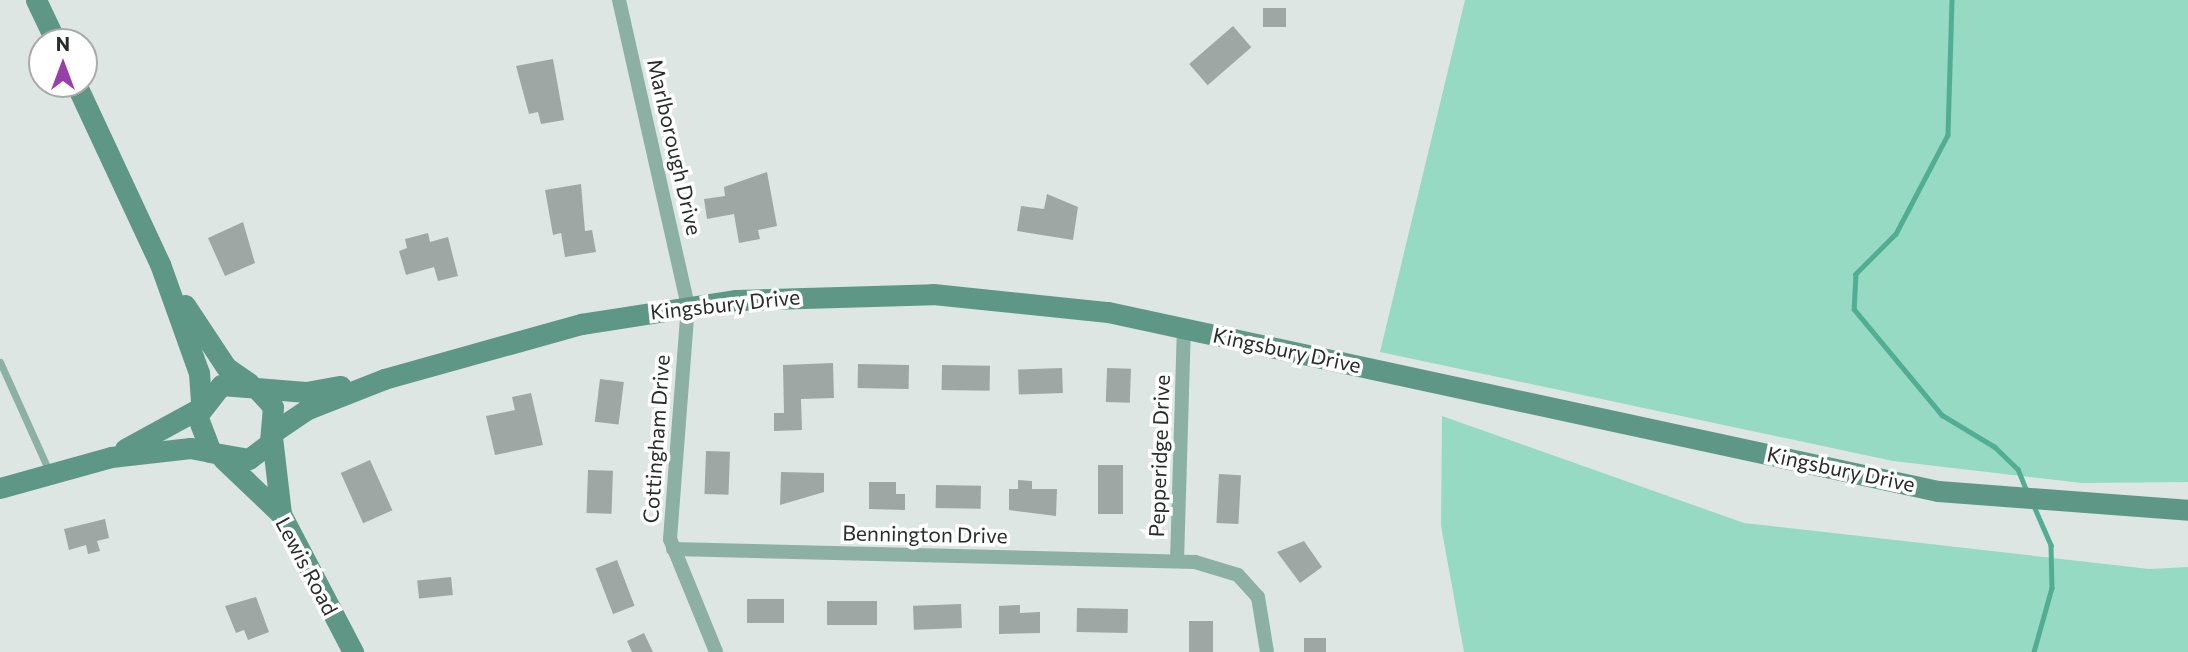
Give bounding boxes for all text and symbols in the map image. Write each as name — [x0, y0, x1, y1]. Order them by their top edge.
north arrow — [28, 28, 98, 98]
text: N — [56, 32, 70, 55]
street label: Marlborough Drive — [642, 56, 708, 238]
street label: Kingsbury Drive — [649, 284, 801, 324]
street label: Kingsbury Drive — [1211, 322, 1363, 378]
street label: Cottingham Drive — [638, 354, 674, 524]
street label: Pepperidge Drive — [1144, 374, 1174, 538]
street label: Kingsbury Drive — [1765, 441, 1917, 497]
street label: Lewis Road — [271, 513, 343, 619]
street label: Bennington Drive — [842, 520, 1008, 548]

